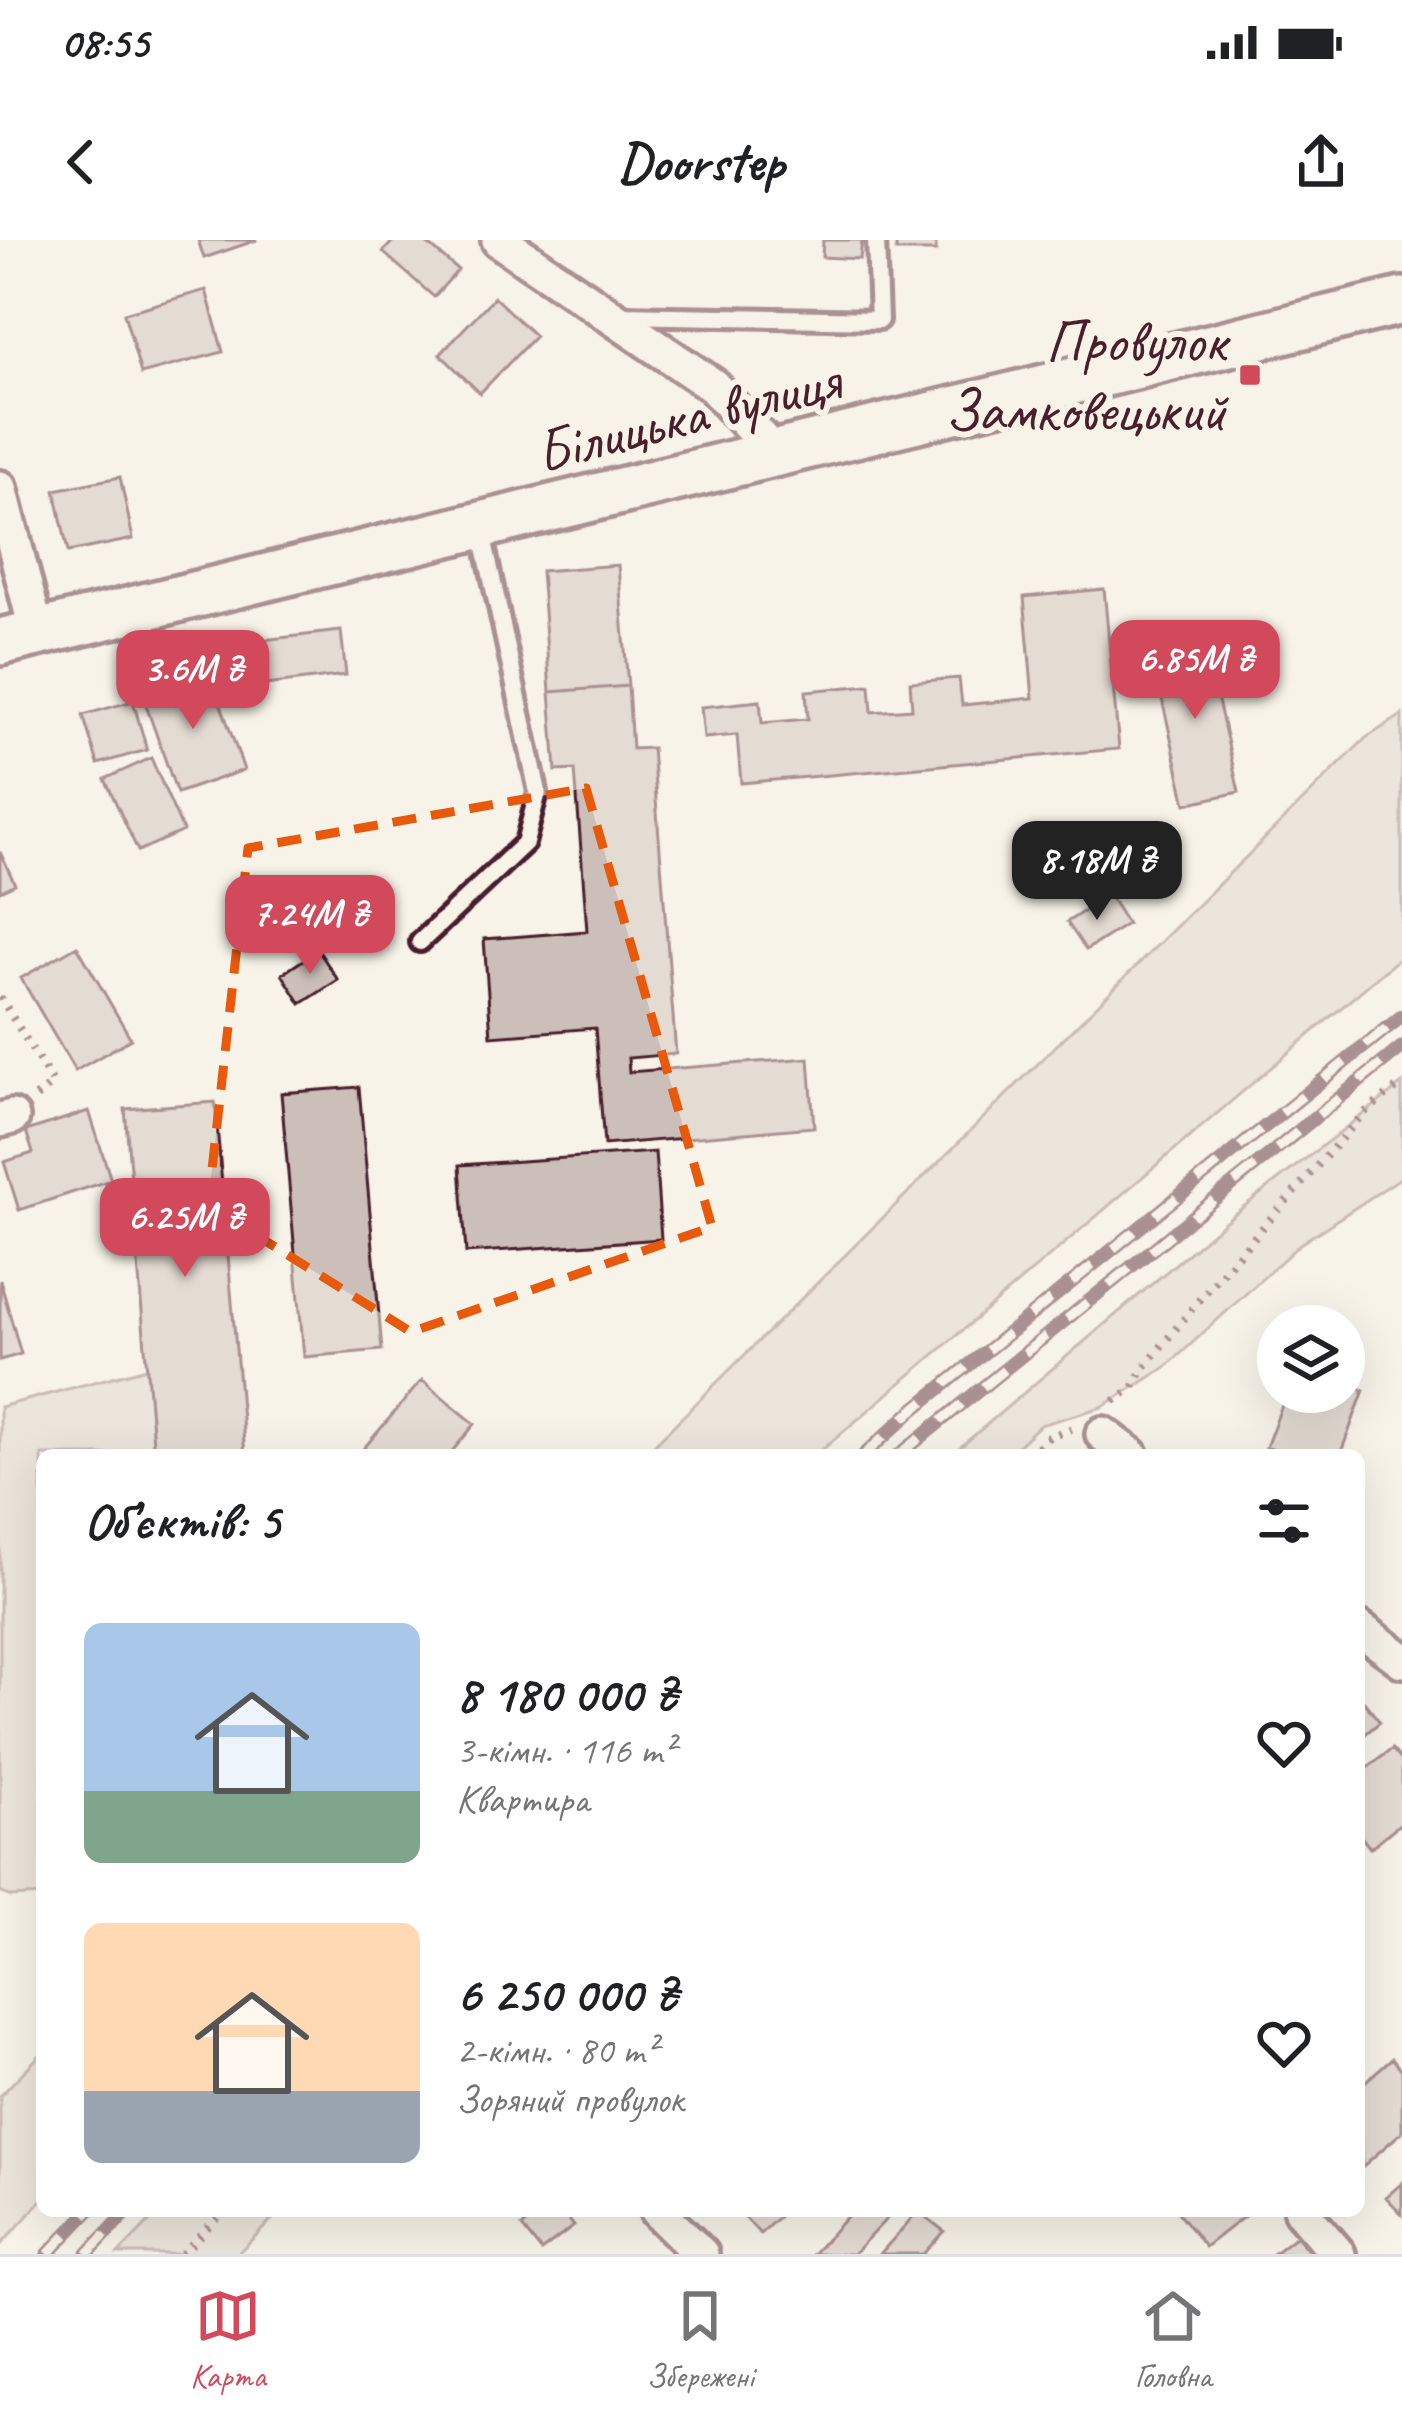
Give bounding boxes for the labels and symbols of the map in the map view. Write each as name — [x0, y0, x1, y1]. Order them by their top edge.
place label: Провулок Замковецький — [945, 303, 1231, 448]
street label: Білицька вулиця — [528, 341, 851, 490]
marker: Провулок Замковецький — [1237, 362, 1263, 388]
pin: 6.85M ₴ — [1084, 620, 1306, 722]
pin: 3.6M ₴ — [95, 630, 291, 732]
pin: 8.18M ₴ — [986, 821, 1208, 923]
pin: 7.24M ₴ — [199, 875, 421, 977]
pin: 6.25M ₴ — [74, 1178, 296, 1280]

